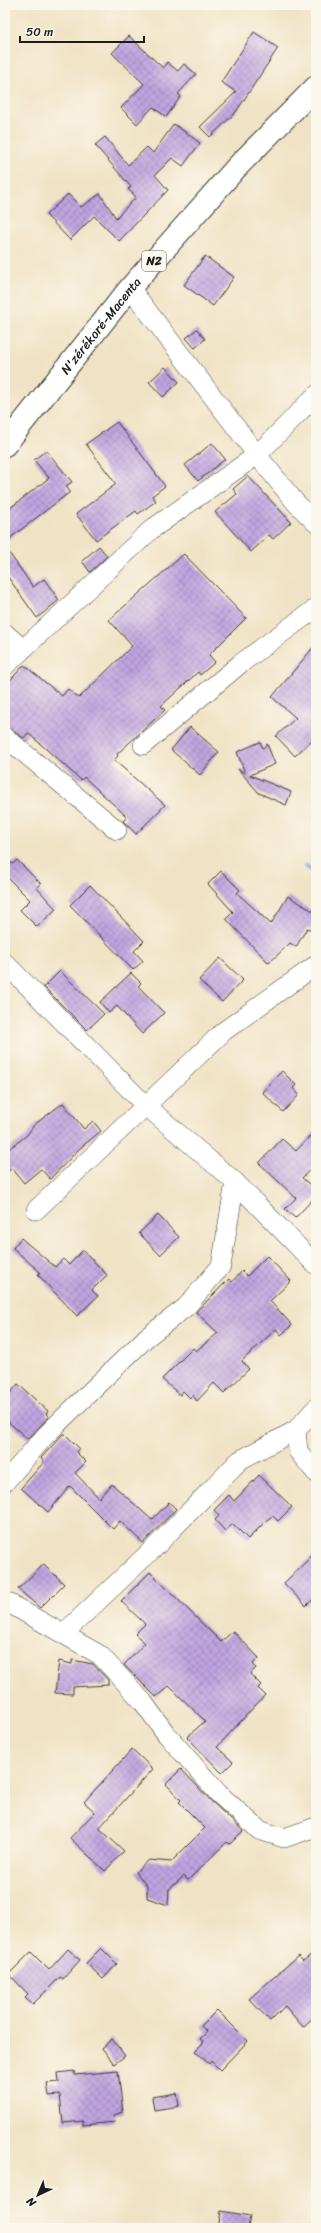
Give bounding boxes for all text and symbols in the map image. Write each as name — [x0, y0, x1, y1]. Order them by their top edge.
scale bar — [20, 18, 144, 44]
text: 50 m — [26, 21, 53, 43]
road number: N2 — [142, 251, 166, 271]
street label: N'zérékoré-Macenta — [54, 271, 147, 379]
north arrow — [18, 2175, 58, 2215]
text: N — [22, 2192, 41, 2212]

